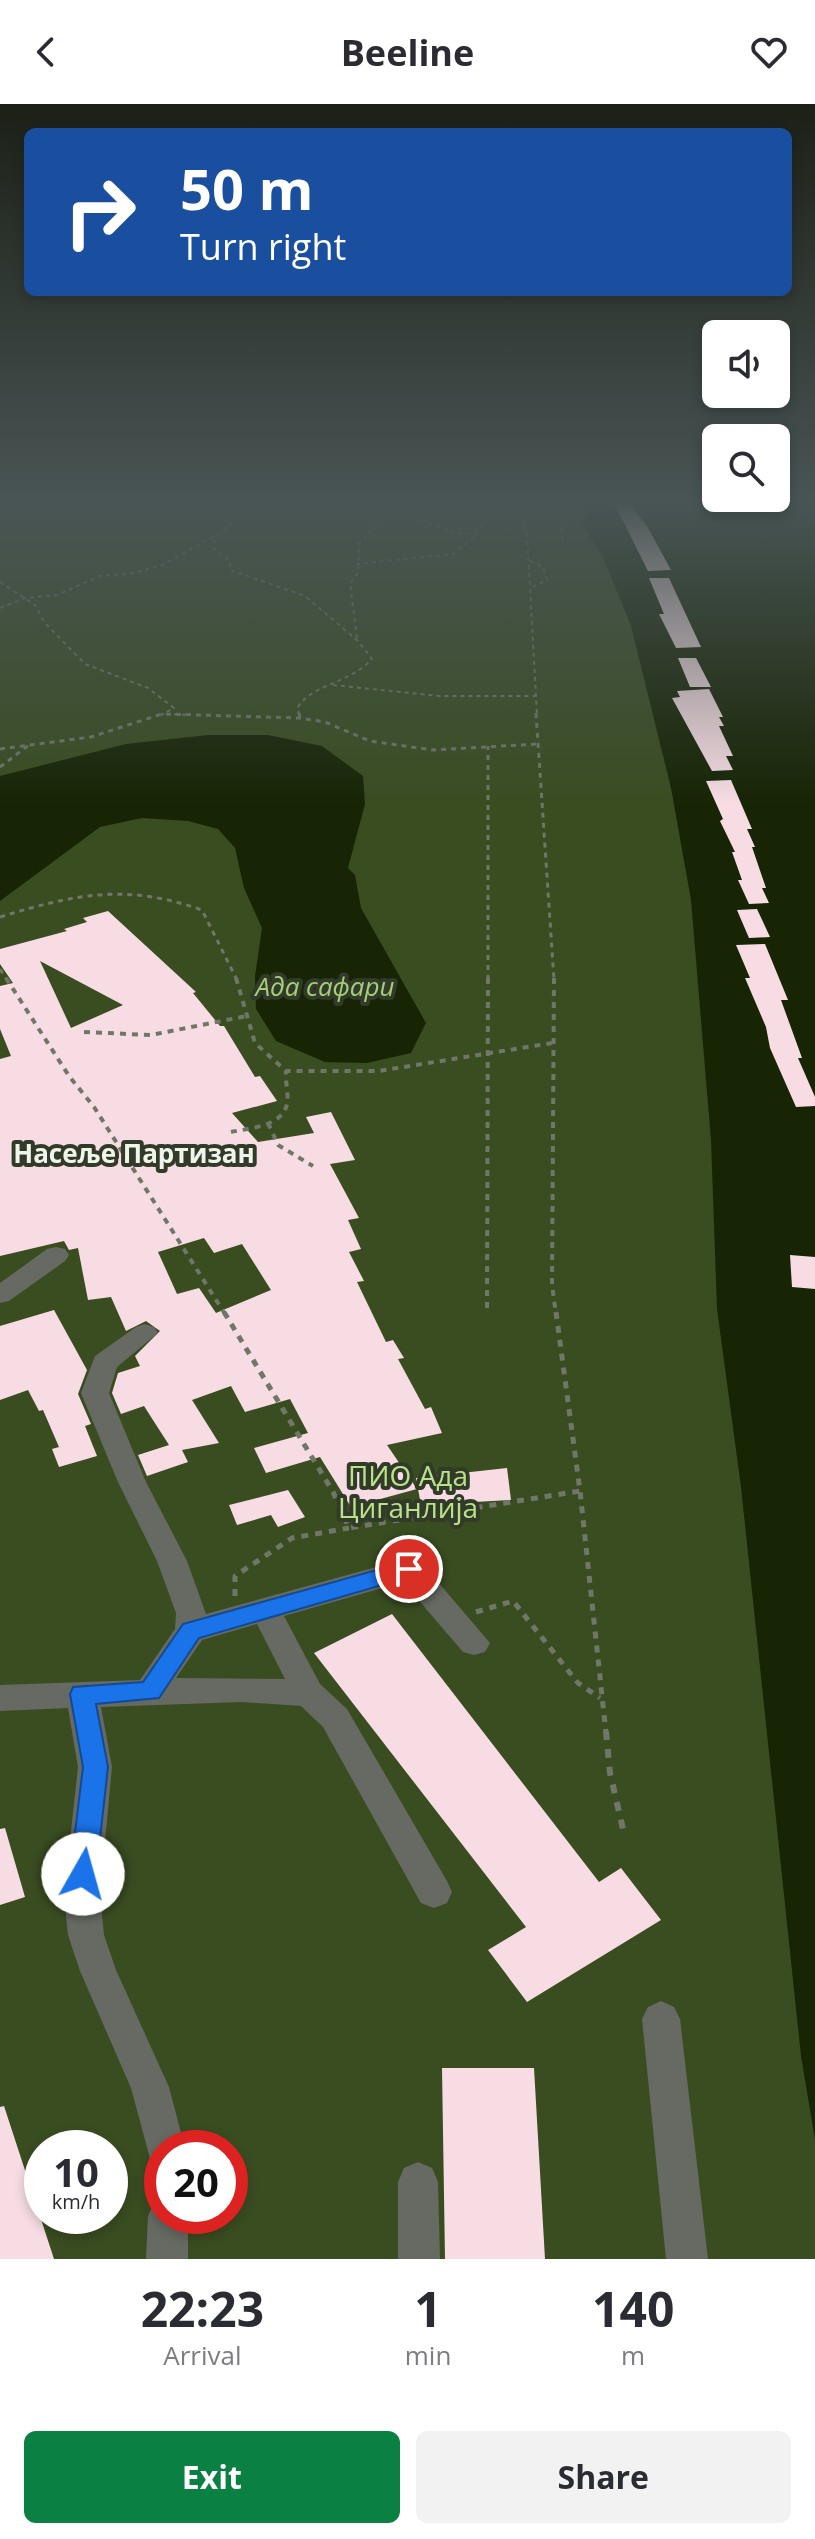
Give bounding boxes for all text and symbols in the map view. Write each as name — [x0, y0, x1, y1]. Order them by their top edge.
text: Beeline — [341, 28, 474, 77]
icon: back — [24, 30, 68, 74]
icon: heart — [747, 30, 791, 74]
text: 50 m — [180, 150, 314, 226]
icon: right — [48, 160, 152, 264]
text: Turn right — [180, 222, 346, 271]
map controls — [702, 320, 790, 512]
button: sound — [702, 320, 790, 408]
button: search — [702, 424, 790, 512]
water label: Ада сафари — [253, 968, 395, 1004]
district label: Насеље Партизан — [13, 1135, 255, 1171]
park label: ПИО Ада Циганлија — [338, 1456, 478, 1526]
pin — [375, 1535, 443, 1603]
icon: arrive — [387, 1547, 431, 1591]
position arrow — [41, 1832, 125, 1916]
speed limit sign: 20 — [144, 2130, 248, 2234]
text: 10 — [53, 2144, 99, 2199]
text: km/h — [52, 2188, 100, 2215]
text: 22:23 — [141, 2276, 264, 2341]
text: 1 — [414, 2276, 442, 2341]
text: 140 — [592, 2276, 674, 2341]
text: Arrival — [163, 2337, 242, 2373]
text: min — [405, 2337, 451, 2373]
text: m — [621, 2337, 645, 2373]
button: Exit — [24, 2431, 400, 2523]
button: Share — [416, 2431, 791, 2523]

